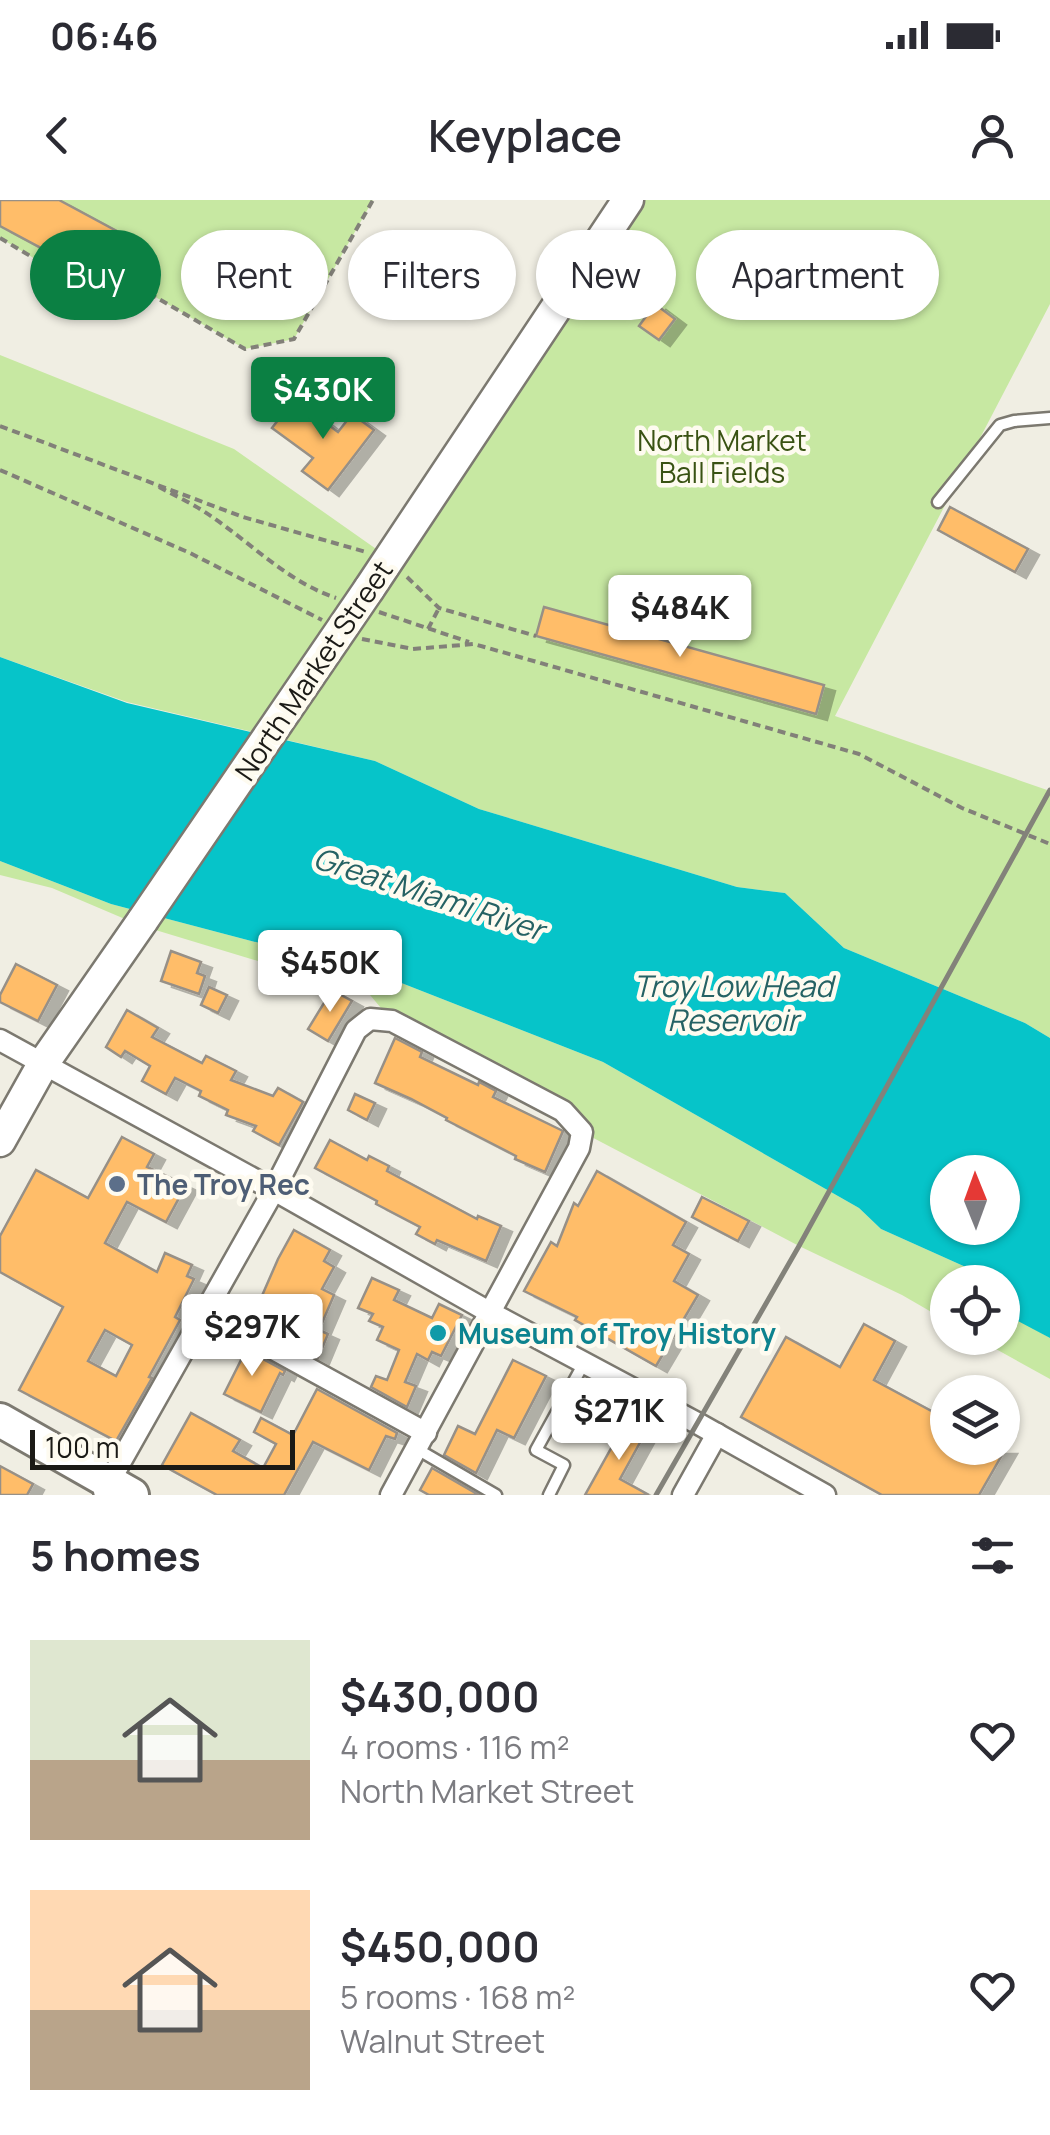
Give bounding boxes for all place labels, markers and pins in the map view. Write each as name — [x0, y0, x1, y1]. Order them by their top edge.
pin: $430K — [253, 357, 393, 442]
pin: $484K — [610, 575, 750, 660]
pin: $450K — [260, 930, 400, 1015]
place label: The Troy Rec — [137, 1165, 310, 1203]
marker: The Troy Rec — [106, 1173, 128, 1195]
pin: $297K — [182, 1294, 322, 1379]
place label: Museum of Troy History — [458, 1314, 776, 1352]
marker: Museum of Troy History — [427, 1322, 449, 1344]
pin: $271K — [549, 1378, 689, 1463]

